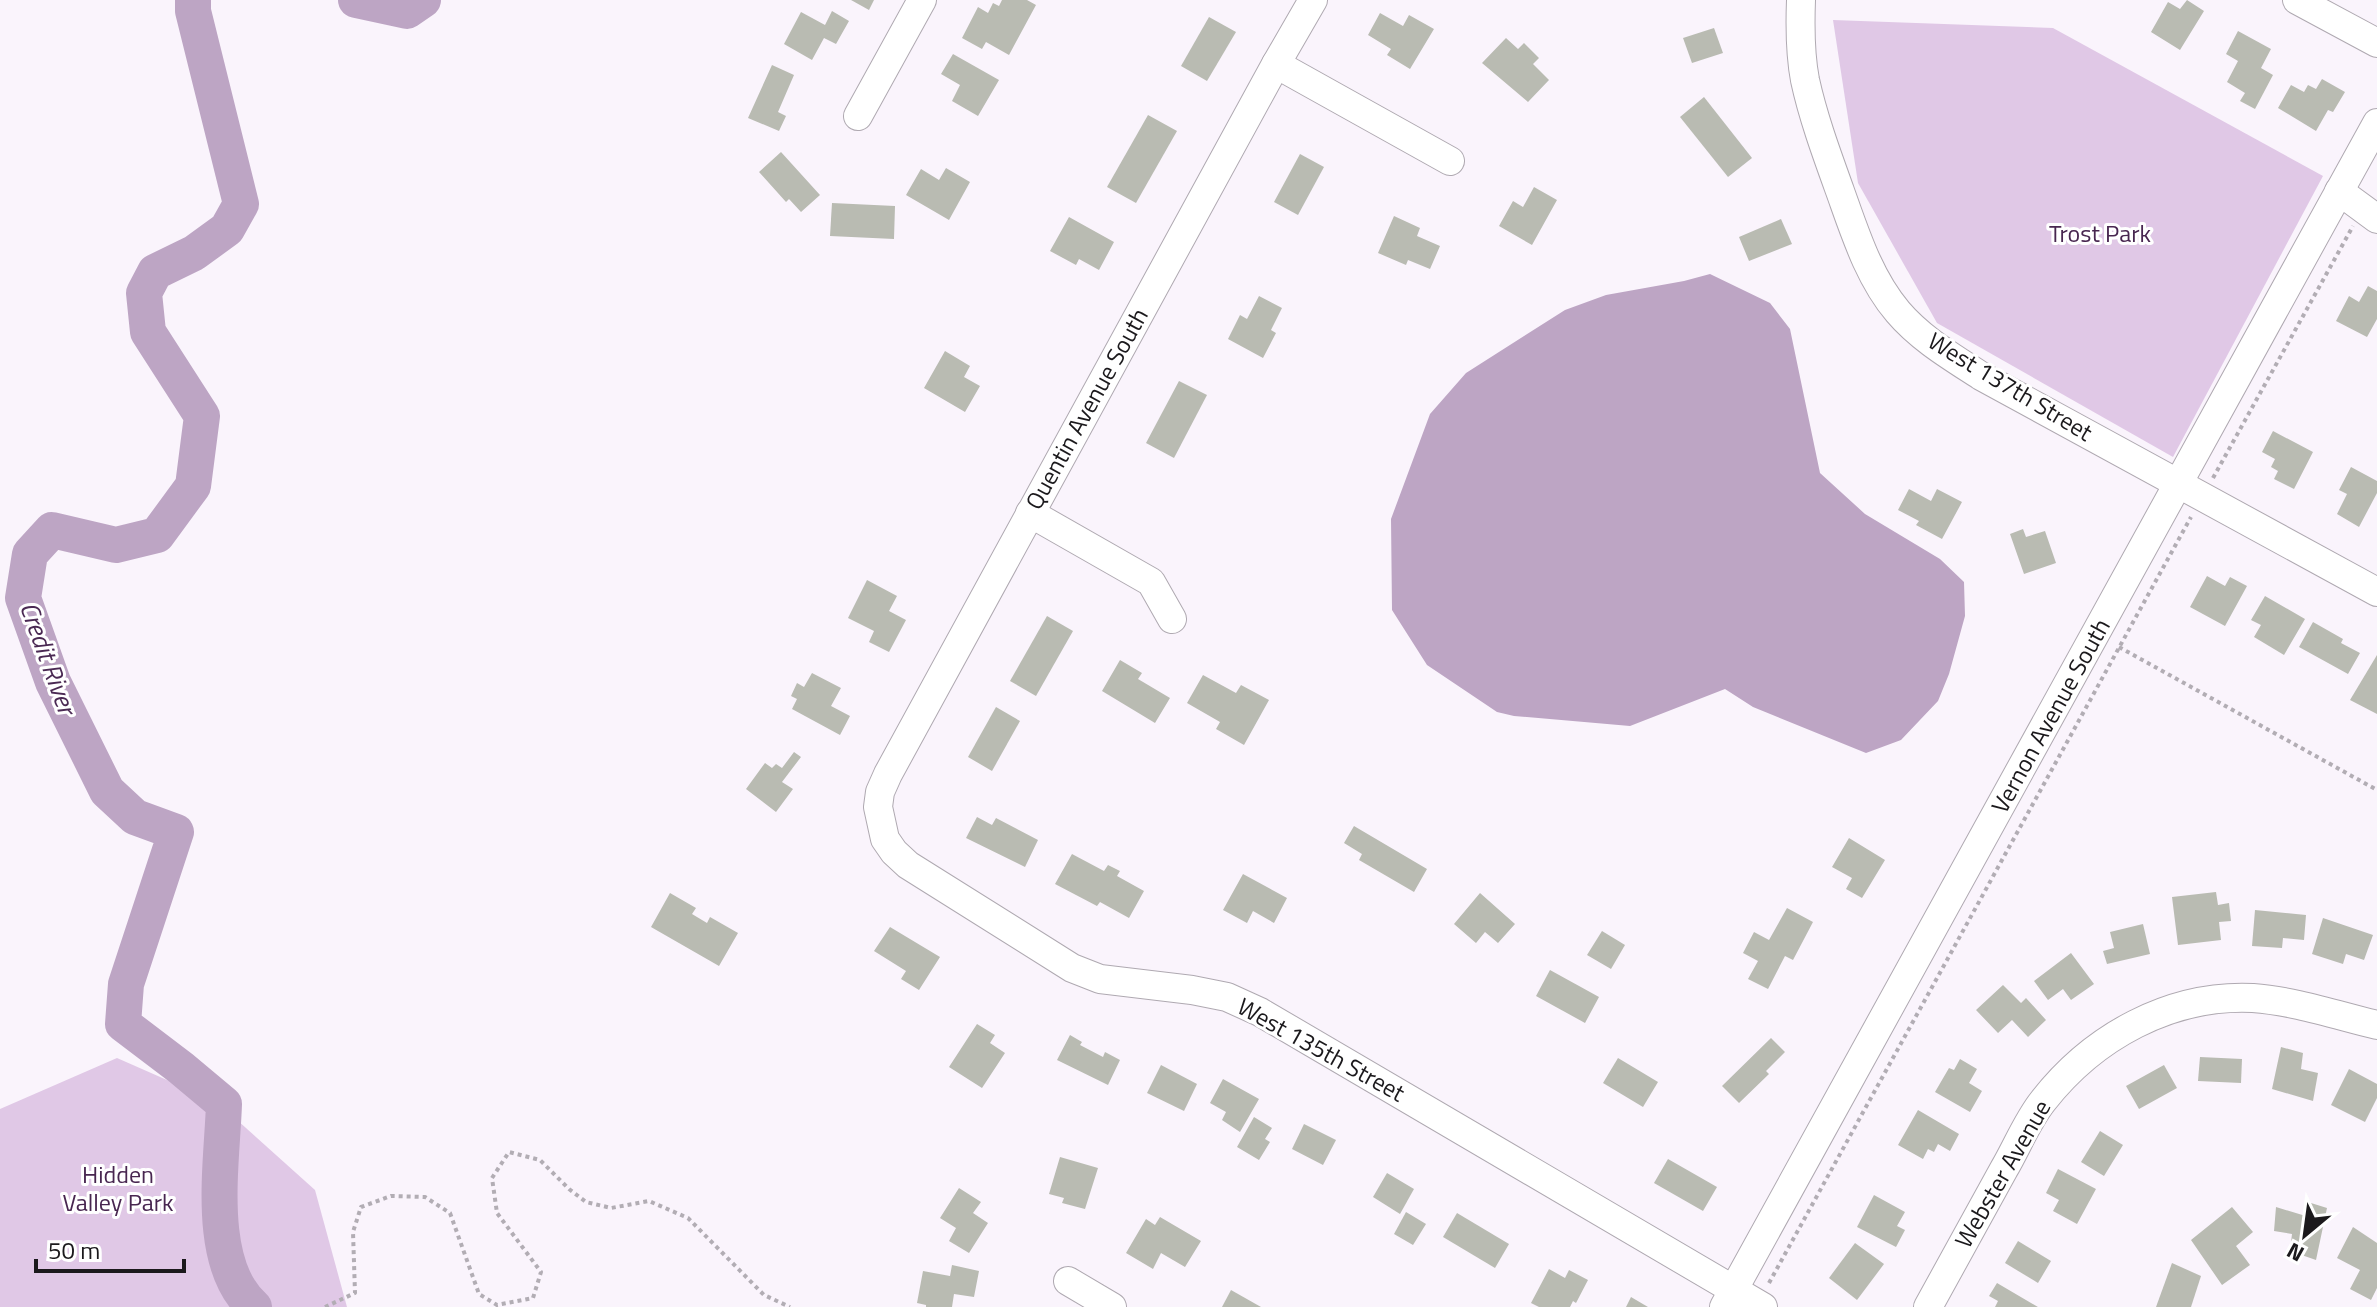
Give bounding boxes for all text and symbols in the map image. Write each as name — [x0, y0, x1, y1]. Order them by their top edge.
park label: Trost Park — [2049, 215, 2152, 251]
street label: Quentin Avenue South — [1016, 301, 1157, 516]
street label: West 137th Street — [1921, 323, 2100, 450]
water label: Credit River — [10, 596, 88, 722]
street label: Vernon Avenue South — [1982, 612, 2119, 819]
street label: West 135th Street — [1231, 988, 1412, 1110]
street label: Webster Avenue — [1945, 1093, 2059, 1254]
park label: Hidden Valley Park — [62, 1156, 174, 1220]
north arrow — [2265, 1195, 2345, 1275]
scale bar — [36, 1223, 184, 1273]
text: 50 m — [48, 1232, 100, 1268]
text: N — [2280, 1234, 2310, 1271]

